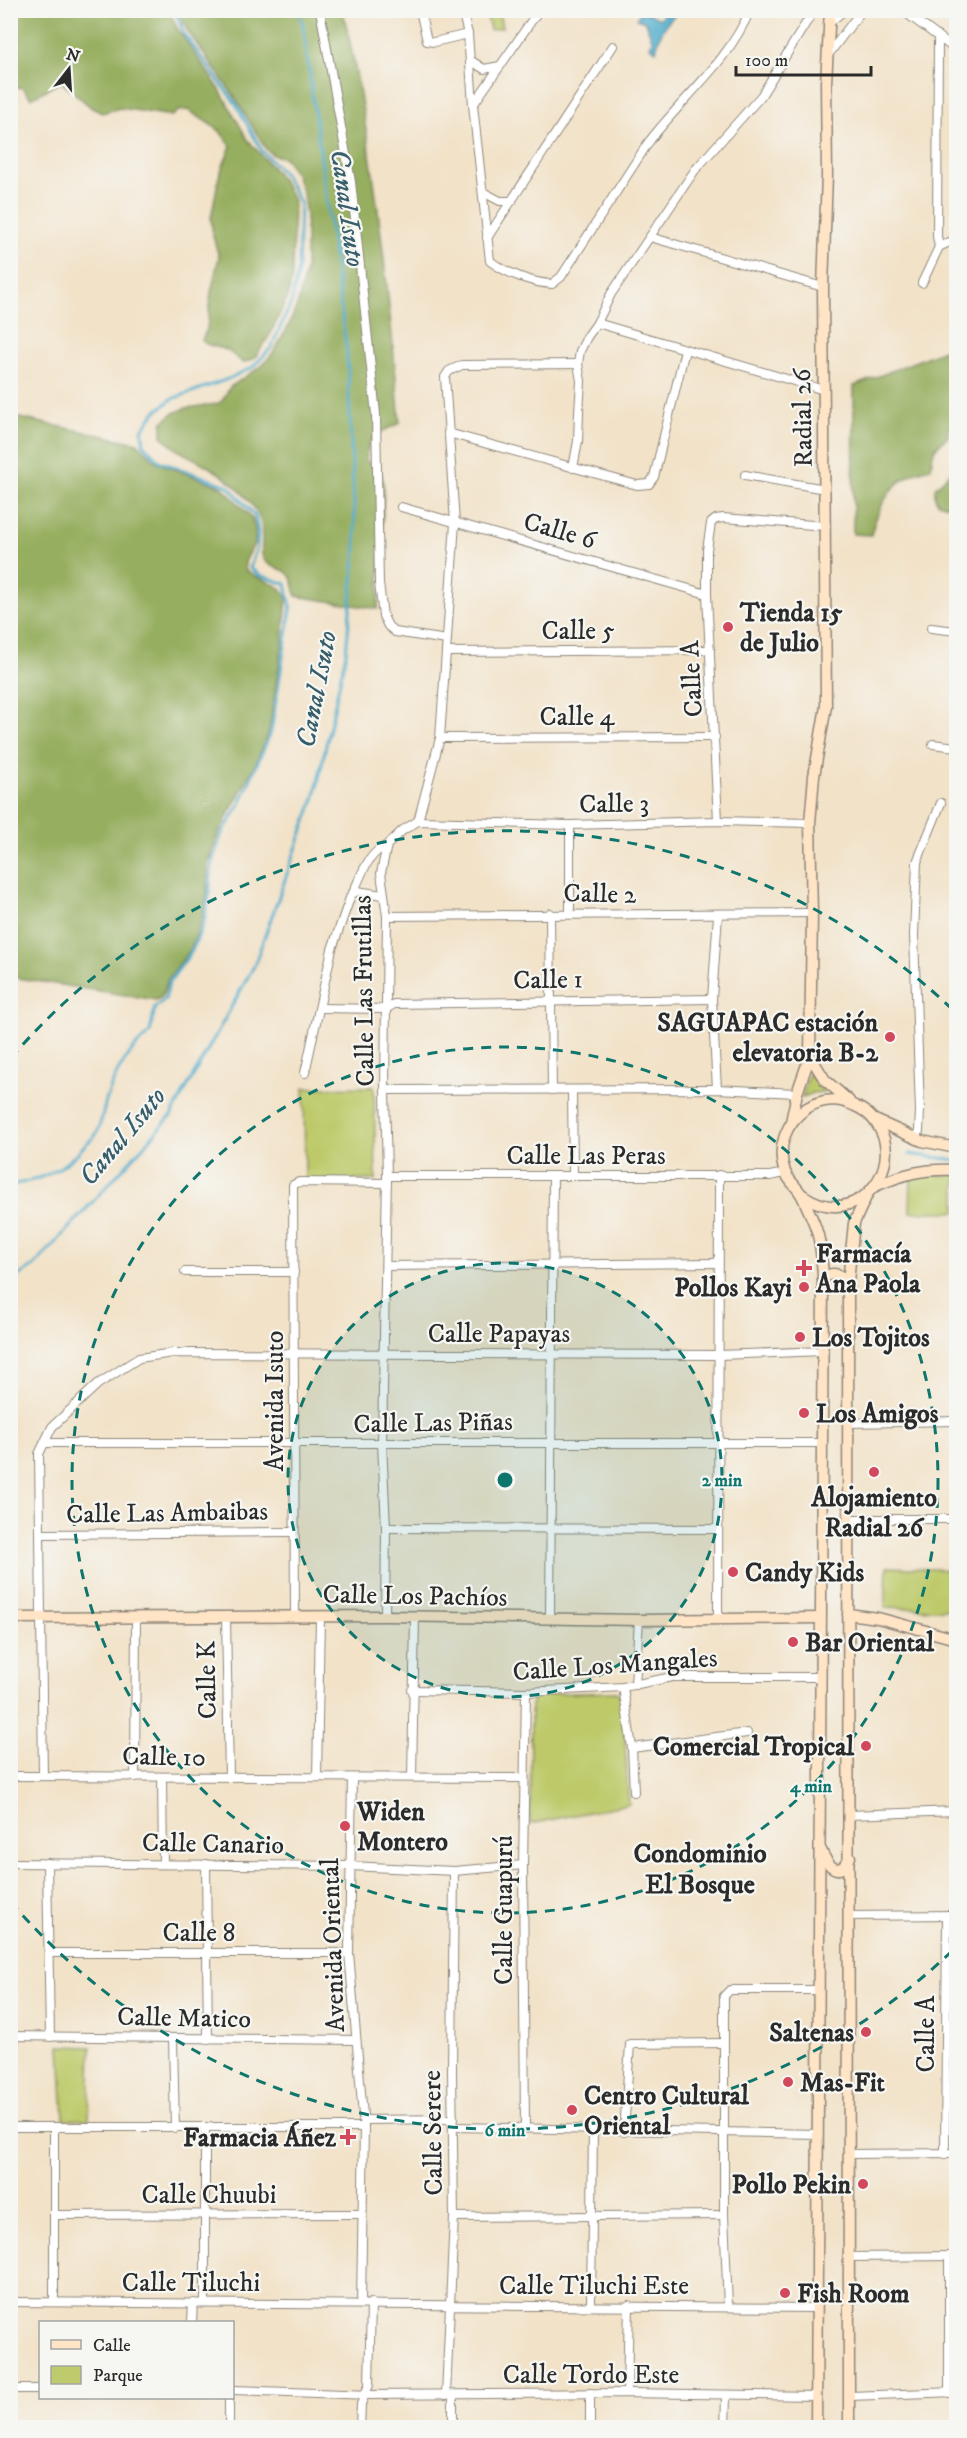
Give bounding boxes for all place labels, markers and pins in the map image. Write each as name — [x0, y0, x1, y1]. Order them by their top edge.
place label: Tienda 15 de Julio — [739, 597, 843, 660]
marker: Tienda 15 de Julio — [721, 620, 735, 634]
place label: SAGUAPAC estación elevatoria B-2 — [657, 1007, 879, 1070]
marker: SAGUAPAC estación elevatoria B-2 — [883, 1030, 897, 1044]
place label: Farmacía Ana Paola — [815, 1238, 921, 1301]
marker: Farmacía Ana Paola — [797, 1261, 811, 1275]
place label: Pollos Kayi — [674, 1272, 792, 1305]
marker: Pollos Kayi — [797, 1280, 811, 1294]
place label: Los Tojitos — [812, 1322, 930, 1355]
marker: Los Tojitos — [793, 1330, 807, 1344]
place label: Los Amigos — [816, 1398, 939, 1431]
marker: Los Amigos — [797, 1406, 811, 1420]
marker: Alojamiento Radial 26 — [867, 1465, 881, 1479]
centre of rings — [495, 1470, 515, 1490]
place label: Alojamiento Radial 26 — [810, 1482, 937, 1545]
place label: Candy Kids — [745, 1557, 865, 1590]
marker: Candy Kids — [726, 1565, 740, 1579]
place label: Bar Oriental — [805, 1627, 935, 1660]
marker: Bar Oriental — [786, 1635, 800, 1649]
place label: Comercial Tropical — [653, 1731, 855, 1764]
marker: Comercial Tropical — [859, 1739, 873, 1753]
place label: Widen Montero — [356, 1796, 448, 1859]
marker: Widen Montero — [338, 1819, 352, 1833]
place label: Saltenas — [769, 2017, 854, 2050]
marker: Saltenas — [859, 2025, 873, 2039]
place label: Mas-Fit — [800, 2067, 886, 2100]
marker: Mas-Fit — [781, 2075, 795, 2089]
place label: Centro Cultural Oriental — [584, 2080, 750, 2143]
marker: Centro Cultural Oriental — [565, 2103, 579, 2117]
place label: Farmacia Áñez — [183, 2121, 337, 2155]
marker: Farmacia Áñez — [341, 2130, 355, 2144]
place label: Pollo Pekin — [731, 2169, 851, 2202]
marker: Pollo Pekin — [856, 2177, 870, 2191]
place label: Fish Room — [797, 2278, 910, 2311]
marker: Fish Room — [778, 2286, 792, 2300]

